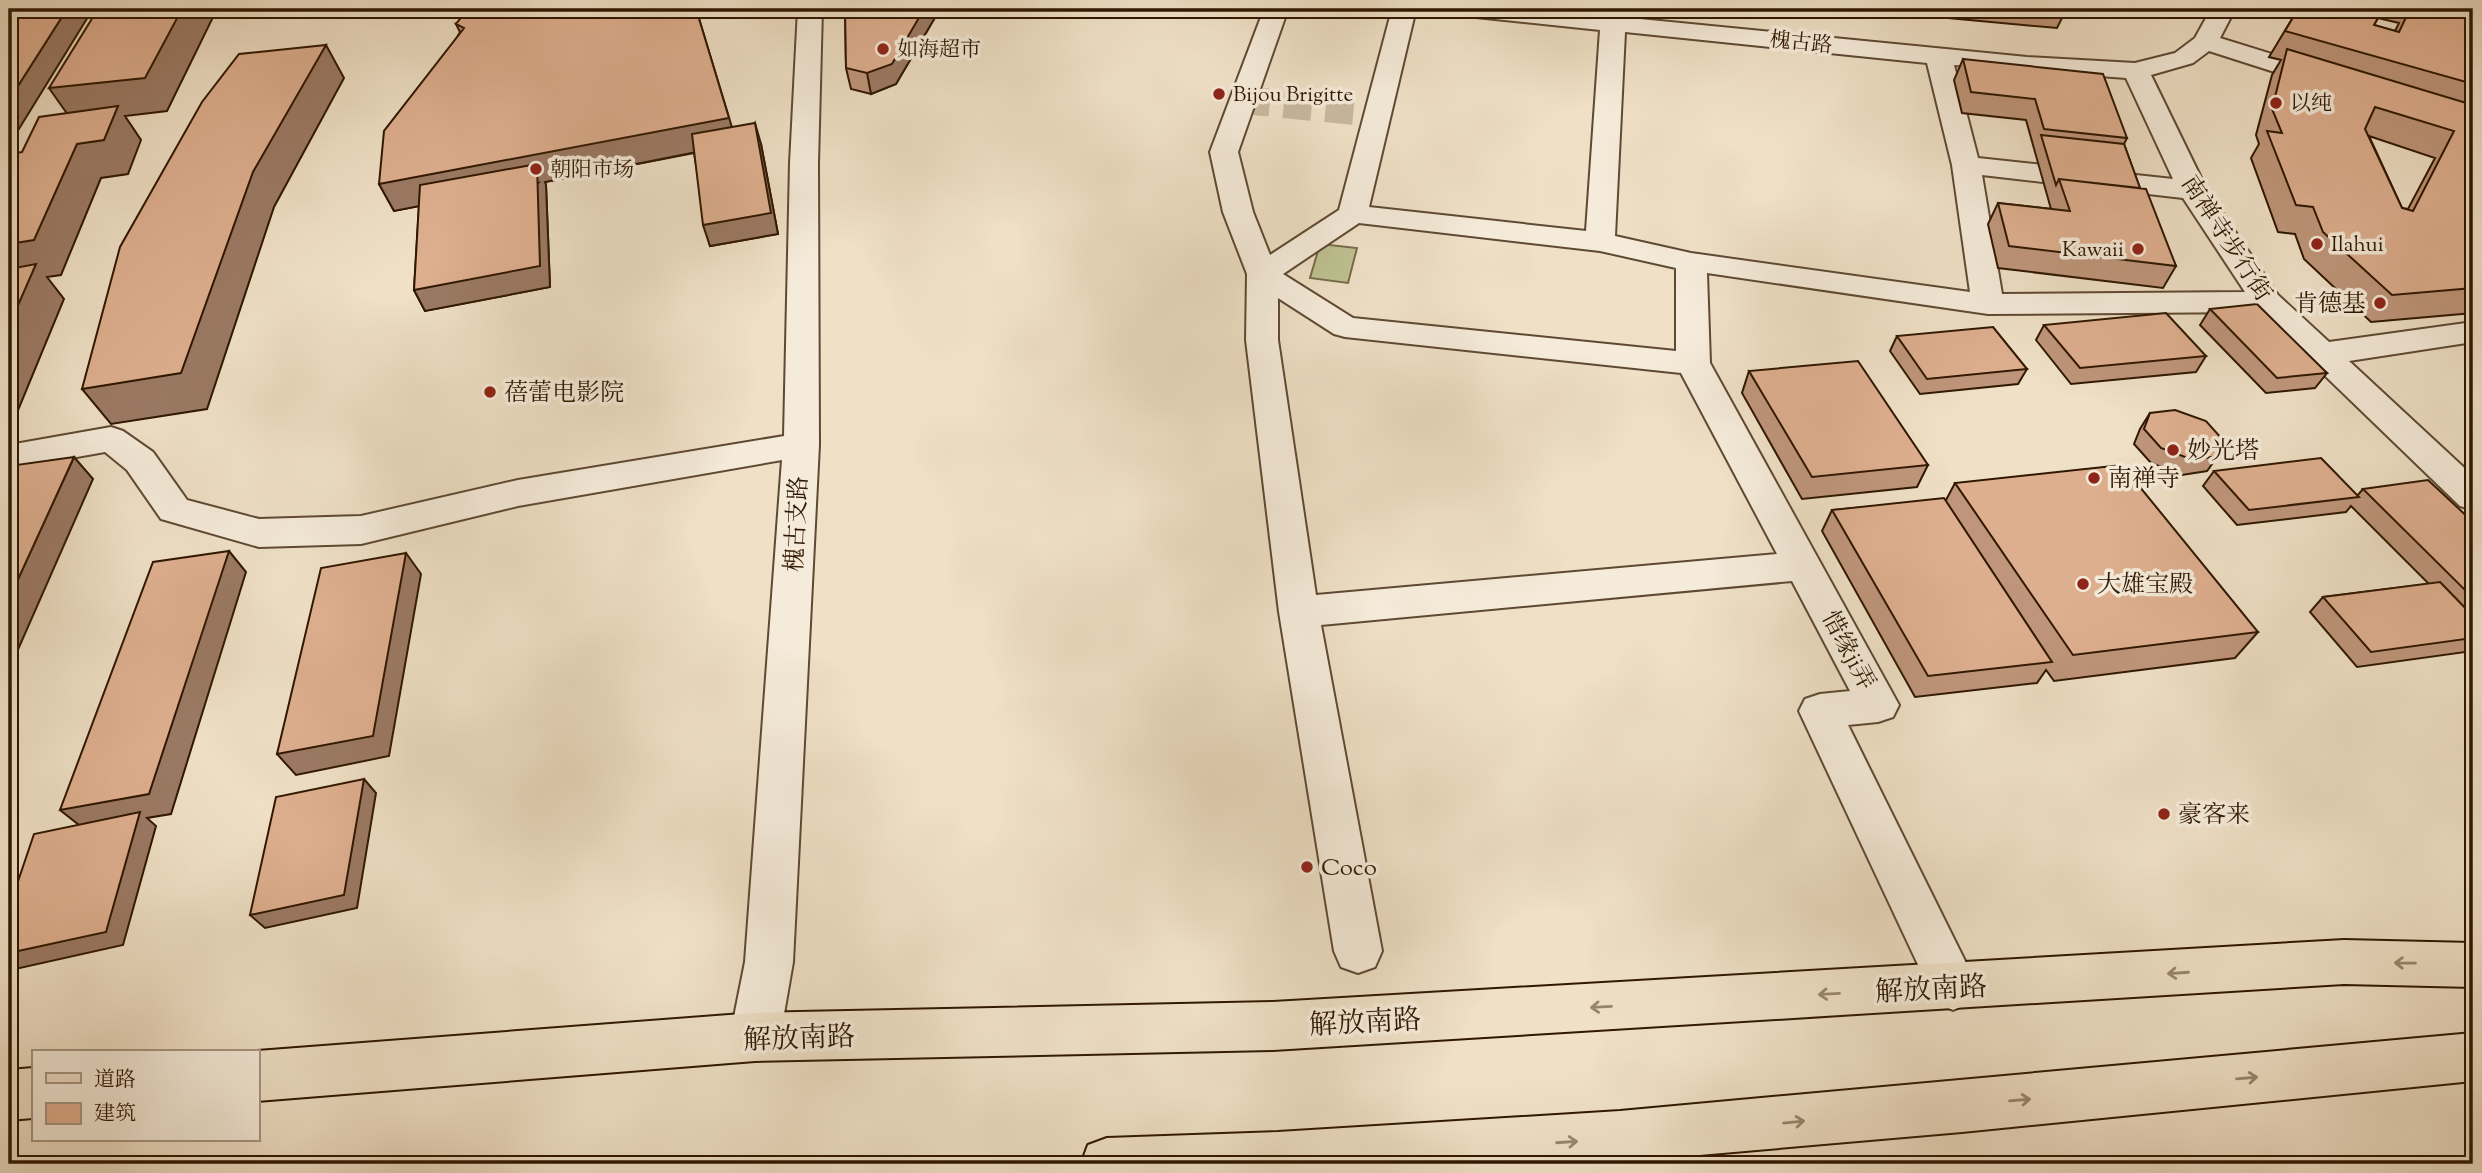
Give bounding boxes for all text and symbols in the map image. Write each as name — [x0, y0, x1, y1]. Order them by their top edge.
street label: 槐古路 — [1768, 26, 1834, 62]
place label: 如海超市 — [897, 36, 981, 66]
marker: 如海超市 — [875, 41, 891, 57]
place label: Bijou Brigitte — [1233, 81, 1353, 111]
marker: Bijou Brigitte — [1211, 86, 1227, 102]
place label: 以纯 — [2290, 90, 2332, 120]
marker: 以纯 — [2268, 95, 2284, 111]
place label: 朝阳市场 — [550, 156, 634, 186]
marker: 朝阳市场 — [528, 161, 544, 177]
street label: 南禅寺步行街 — [2172, 169, 2279, 309]
place label: Ilahui — [2331, 231, 2384, 261]
place label: Kawaii — [2062, 236, 2124, 266]
marker: Ilahui — [2309, 236, 2325, 252]
marker: Kawaii — [2130, 241, 2146, 257]
place label: 肯德基 — [2294, 288, 2366, 322]
marker: 肯德基 — [2372, 295, 2388, 311]
place label: 蓓蕾电影院 — [504, 377, 624, 411]
marker: 蓓蕾电影院 — [482, 384, 498, 400]
place label: 妙光塔 — [2187, 435, 2259, 469]
marker: 妙光塔 — [2165, 442, 2181, 458]
place label: 南禅寺 — [2108, 463, 2180, 497]
marker: 南禅寺 — [2086, 470, 2102, 486]
street label: 槐古支路 — [779, 475, 817, 573]
place label: 大雄宝殿 — [2097, 569, 2193, 603]
marker: 大雄宝殿 — [2075, 576, 2091, 592]
street label: 惜缘ji弄 — [1812, 605, 1882, 697]
place label: 豪客来 — [2178, 799, 2250, 833]
marker: 豪客来 — [2156, 806, 2172, 822]
place label: Coco — [1321, 852, 1377, 886]
marker: Coco — [1299, 859, 1315, 875]
one-way arrow — [2394, 957, 2417, 970]
one-way arrow — [2167, 966, 2190, 979]
street label: 解放南路 — [1874, 968, 1988, 1014]
one-way arrow — [1817, 988, 1840, 1001]
street label: 解放南路 — [1308, 1001, 1422, 1047]
one-way arrow — [1591, 1001, 1613, 1014]
street label: 解放南路 — [742, 1018, 856, 1062]
legend — [32, 1050, 259, 1142]
text: 道路 — [94, 1066, 136, 1096]
one-way arrow — [2235, 1071, 2257, 1084]
one-way arrow — [2008, 1093, 2031, 1106]
text: 建筑 — [94, 1100, 136, 1130]
one-way arrow — [1782, 1115, 1804, 1128]
one-way arrow — [1555, 1135, 1578, 1148]

